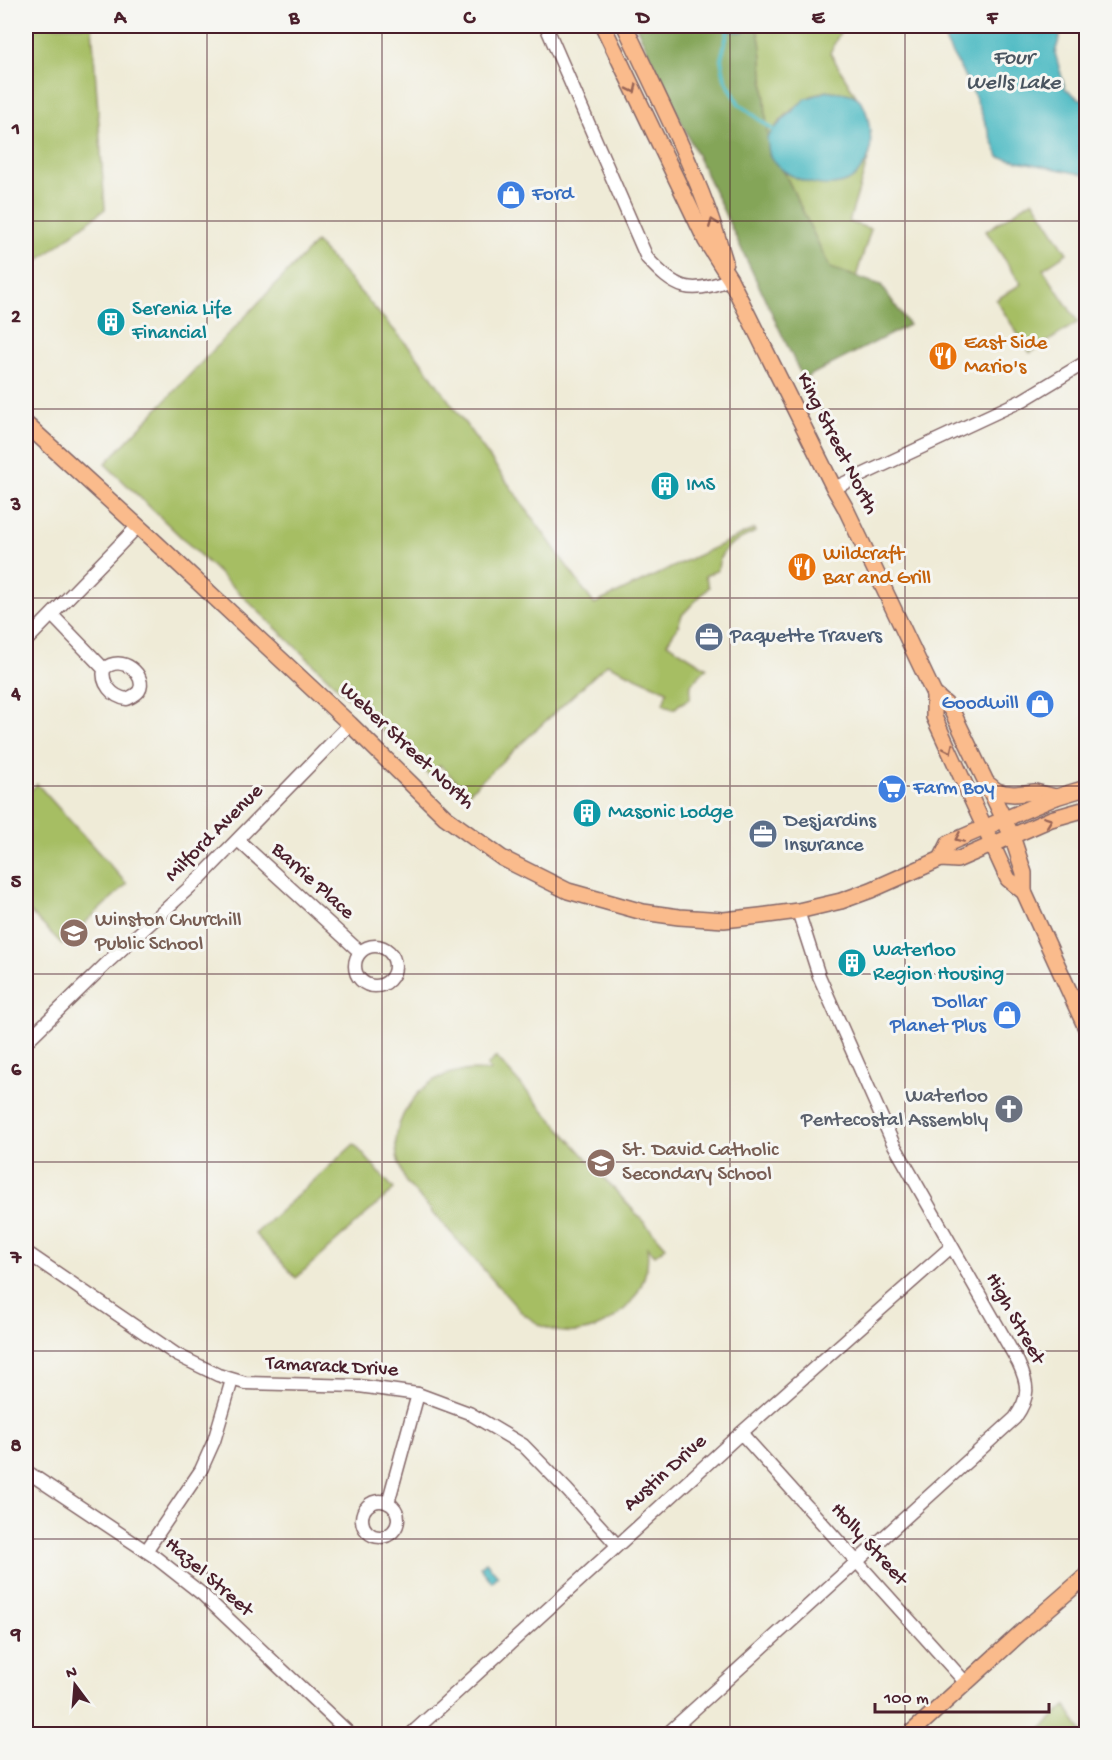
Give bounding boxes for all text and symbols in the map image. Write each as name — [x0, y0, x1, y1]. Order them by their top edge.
text: A — [113, 8, 128, 31]
text: B — [288, 8, 300, 31]
text: C — [463, 8, 477, 31]
text: D — [634, 8, 650, 31]
text: E — [812, 8, 826, 31]
text: F — [986, 8, 999, 31]
water label: Four Wells Lake — [966, 46, 1062, 97]
one-way arrow — [626, 82, 638, 93]
text: 1 — [11, 119, 20, 142]
shop icon: Ford — [495, 179, 527, 211]
place label: Ford — [531, 183, 575, 208]
one-way arrow — [708, 218, 720, 229]
place label: Serenia Life Financial — [131, 298, 233, 347]
building icon: Serenia Life Financial — [95, 306, 127, 338]
text: 2 — [11, 307, 21, 330]
place label: East Side Mario's — [964, 332, 1049, 381]
restaurant icon: East Side Mario's — [927, 340, 959, 372]
street label: King Street North — [789, 369, 883, 519]
building icon: IMS — [649, 470, 681, 502]
place label: IMS — [686, 474, 716, 499]
text: 3 — [10, 495, 21, 518]
place label: Wildcraft Bar and Grill — [822, 543, 931, 592]
restaurant icon: Wildcraft Bar and Grill — [786, 551, 818, 583]
office icon: Paquette Travers — [693, 621, 725, 653]
place label: Paquette Travers — [729, 625, 883, 650]
street label: Weber Street North — [333, 678, 479, 816]
text: 4 — [10, 684, 21, 707]
shop icon: Goodwill — [1024, 688, 1056, 720]
place label: Goodwill — [942, 692, 1019, 717]
one-way arrow — [942, 742, 954, 753]
supermarket icon: Farm Boy — [876, 773, 908, 805]
place label: Farm Boy — [912, 777, 995, 802]
street label: Milford Avenue — [161, 779, 270, 888]
building icon: Masonic Lodge — [571, 797, 603, 829]
place label: Masonic Lodge — [608, 801, 734, 826]
place label: Desjardins Insurance — [782, 810, 877, 859]
one-way arrow — [1042, 816, 1053, 828]
office icon: Desjardins Insurance — [747, 818, 779, 850]
one-way arrow — [954, 831, 965, 843]
street label: Barrie Place — [264, 837, 360, 927]
text: 5 — [11, 872, 22, 895]
place label: Winston Churchill Public School — [94, 909, 242, 958]
school or university icon: Winston Churchill Public School — [58, 917, 90, 949]
place label: Waterloo Region Housing — [873, 939, 1004, 988]
building icon: Waterloo Region Housing — [836, 947, 868, 979]
place label: Dollar Planet Plus — [889, 991, 988, 1040]
shop icon: Dollar Planet Plus — [991, 999, 1023, 1031]
text: 6 — [11, 1060, 22, 1083]
place label: Waterloo Pentecostal Assembly — [800, 1085, 988, 1134]
church icon: Waterloo Pentecostal Assembly — [993, 1093, 1025, 1125]
place label: St. David Catholic Secondary School — [622, 1139, 779, 1188]
school or university icon: St. David Catholic Secondary School — [585, 1147, 617, 1179]
text: 7 — [10, 1248, 23, 1271]
street label: High Street — [979, 1269, 1051, 1371]
street label: Tamarack Drive — [264, 1352, 400, 1384]
street label: Austin Drive — [619, 1429, 714, 1518]
text: 8 — [11, 1436, 22, 1459]
street label: Holly Street — [824, 1498, 914, 1594]
street label: Hazel Street — [159, 1533, 259, 1625]
text: 9 — [10, 1625, 21, 1648]
north arrow — [45, 1655, 105, 1715]
text: N — [64, 1663, 80, 1685]
scale bar — [875, 1676, 1049, 1714]
text: 100 m — [883, 1689, 929, 1710]

